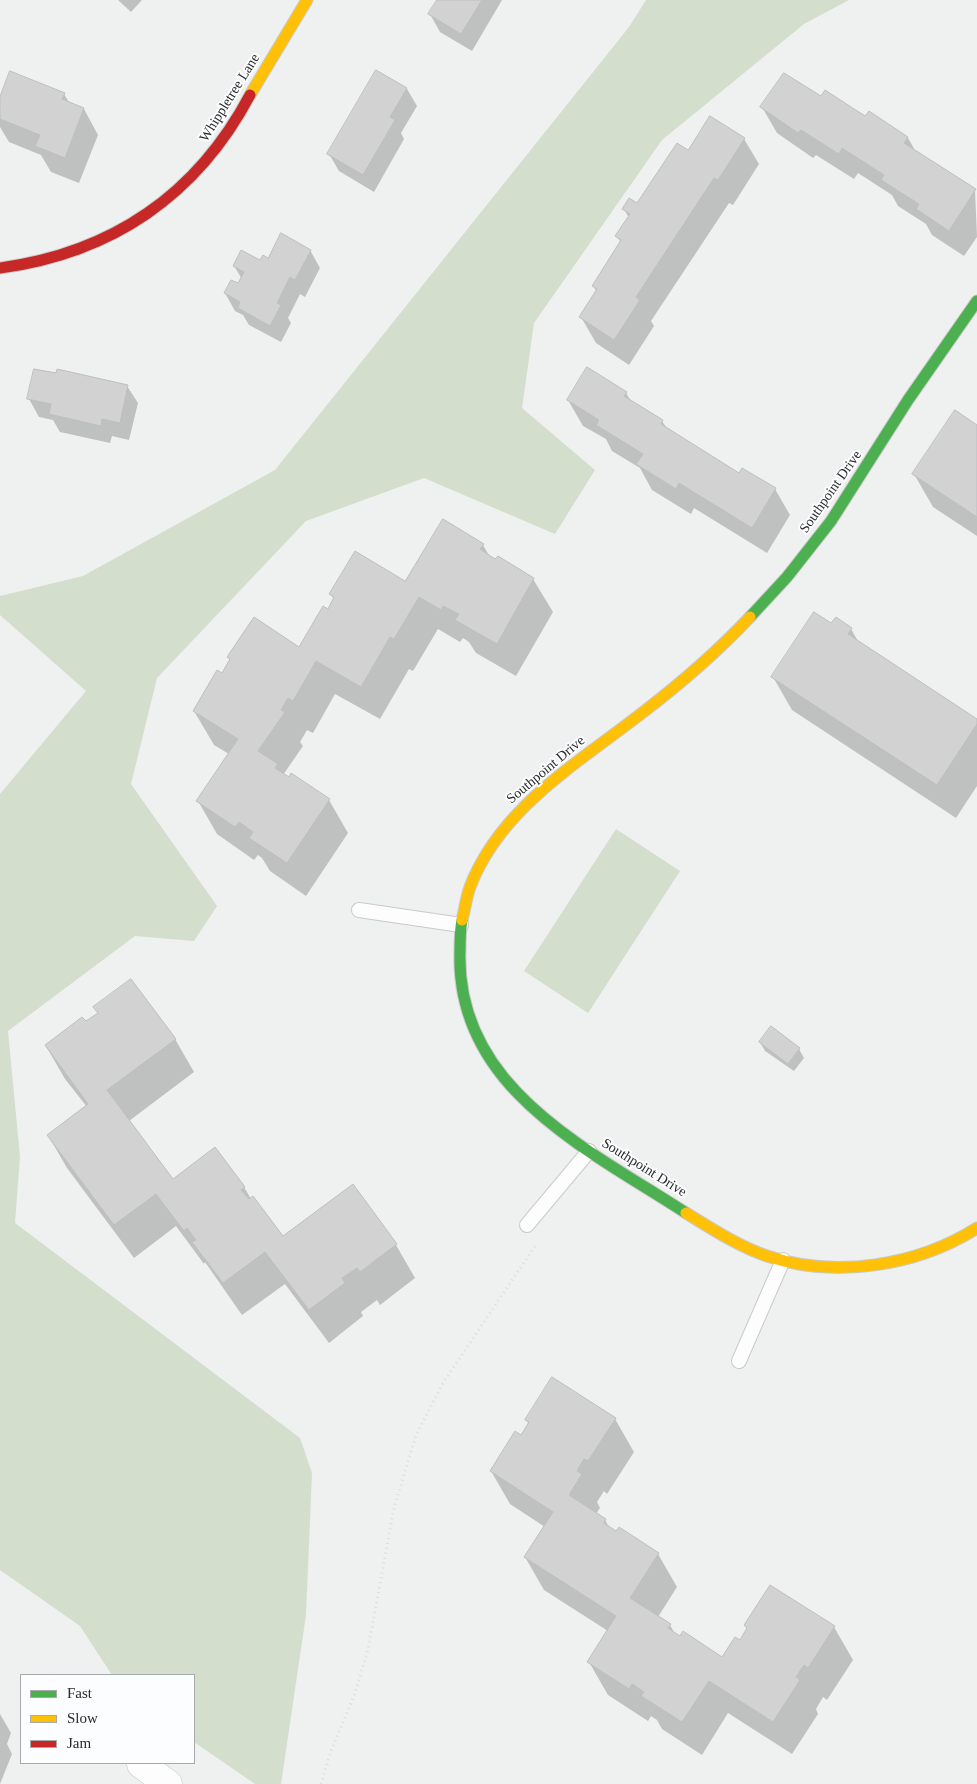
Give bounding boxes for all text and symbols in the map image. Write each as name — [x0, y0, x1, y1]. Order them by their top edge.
street label: Whippletree Lane — [196, 51, 264, 145]
street label: Southpoint Drive — [796, 448, 866, 536]
street label: Southpoint Drive — [504, 732, 588, 808]
street label: Southpoint Drive — [598, 1135, 690, 1201]
legend — [20, 1674, 195, 1764]
text: Fast — [67, 1685, 92, 1701]
text: Slow — [67, 1710, 98, 1726]
text: Jam — [67, 1735, 91, 1751]

